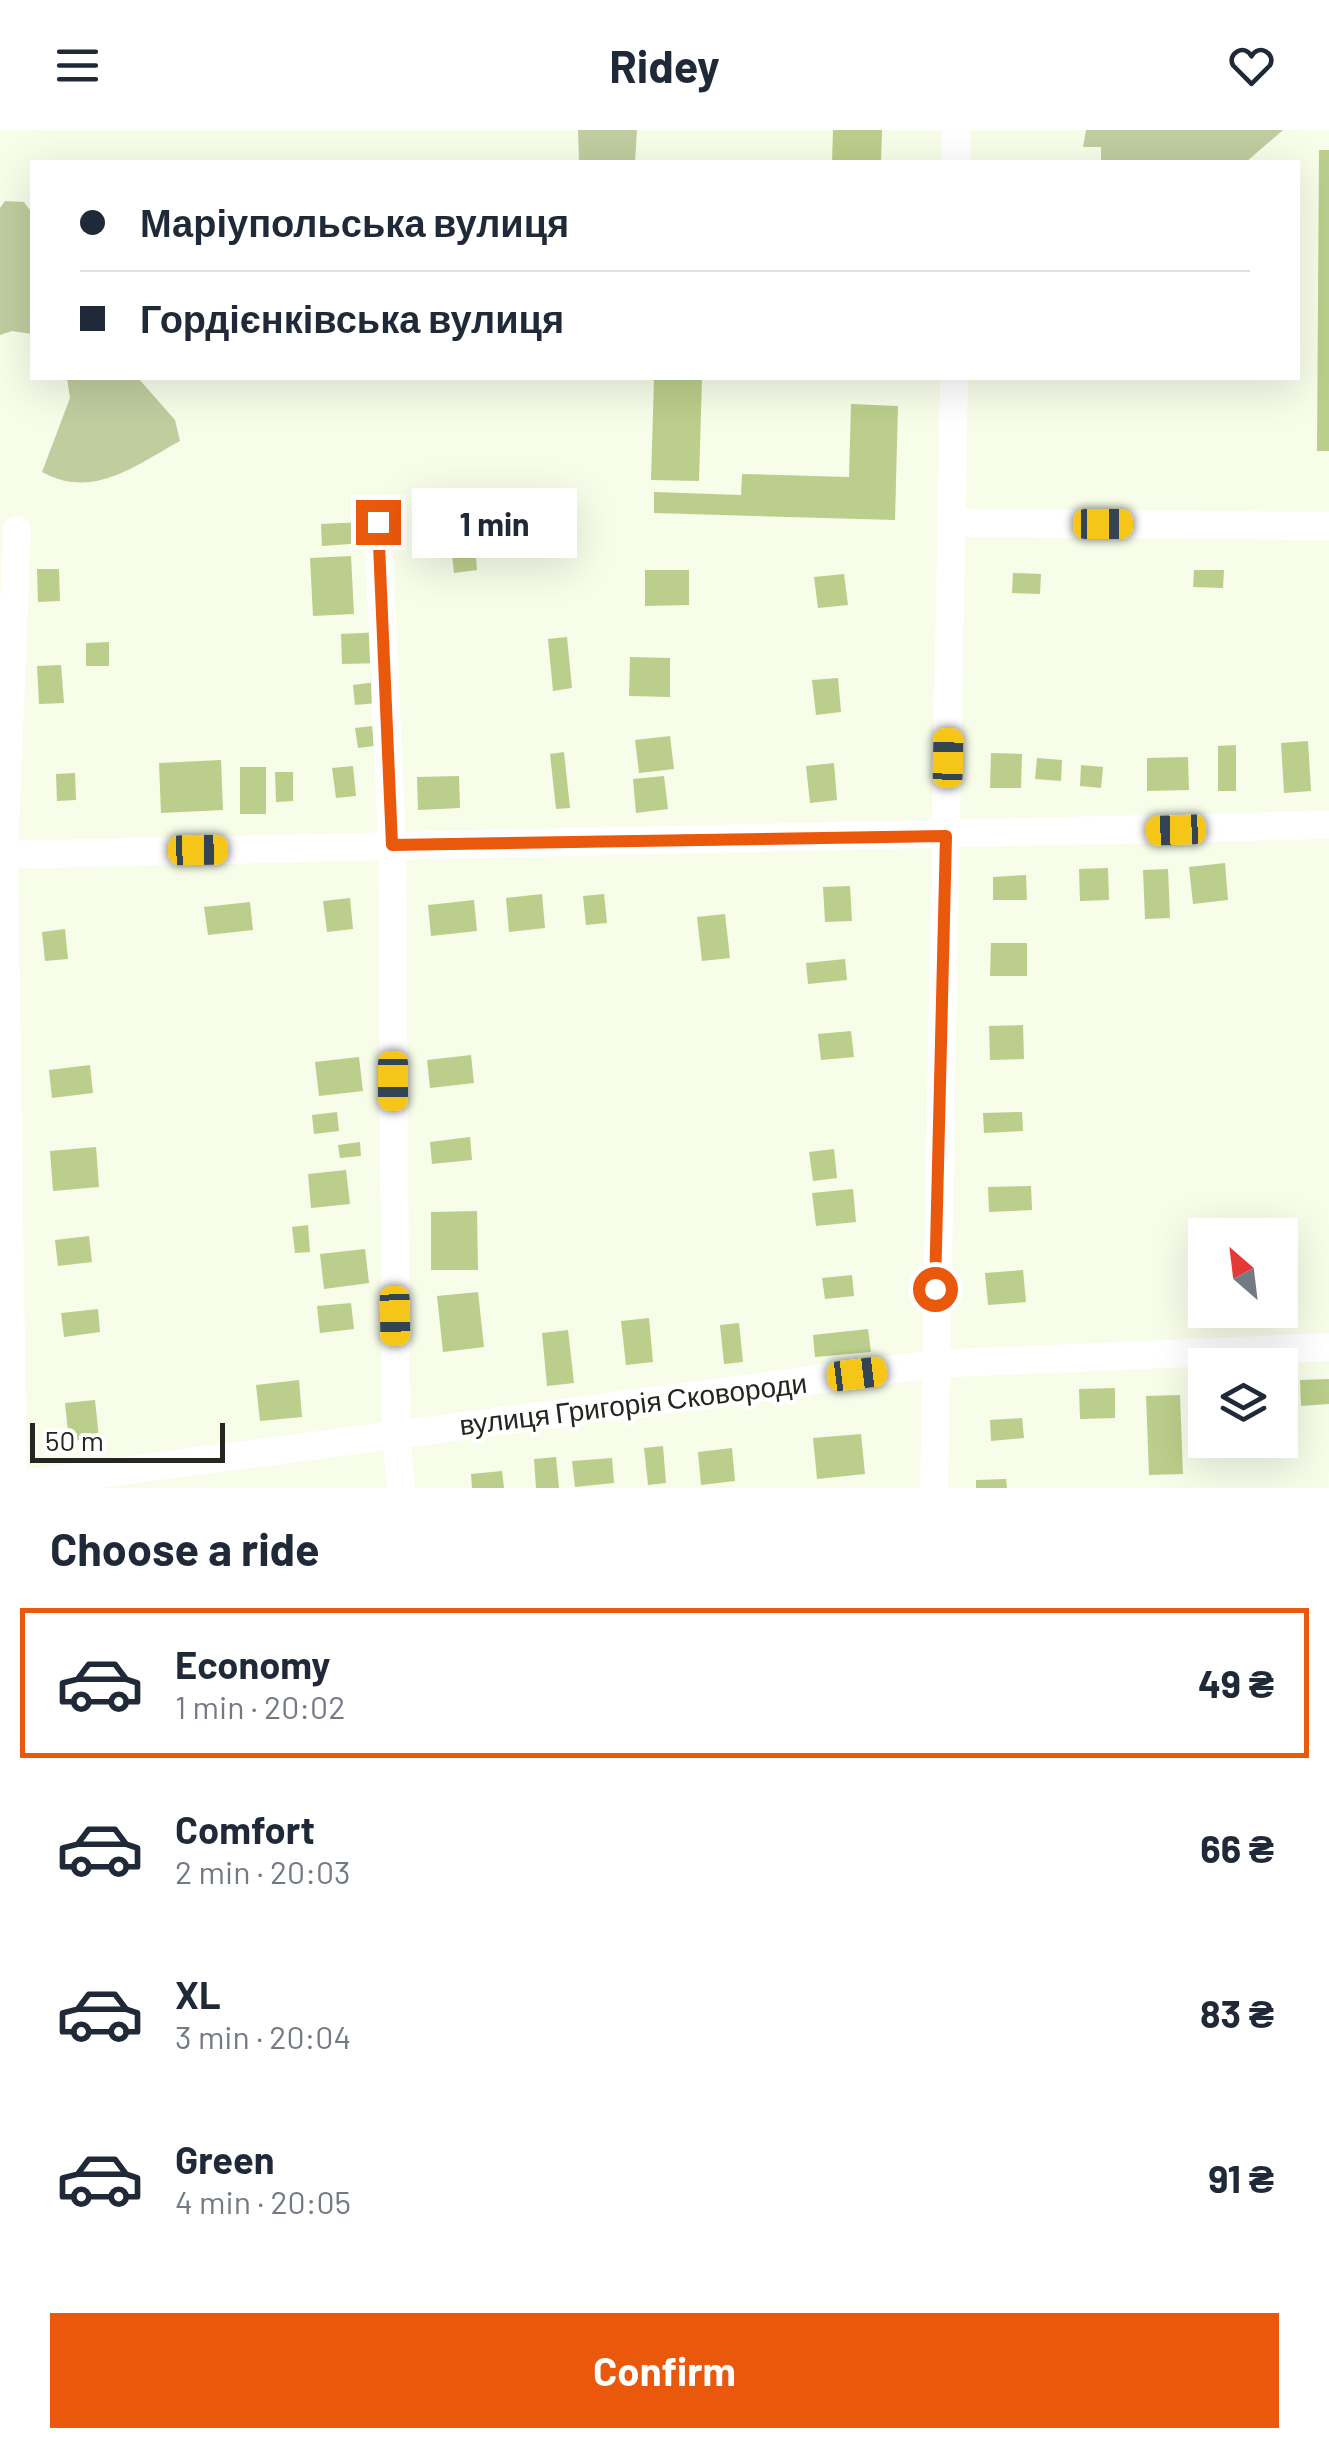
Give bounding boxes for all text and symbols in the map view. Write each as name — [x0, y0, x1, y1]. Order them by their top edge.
icon: menu — [50, 38, 105, 93]
text: Ridey — [609, 38, 720, 92]
icon: heart — [1224, 38, 1279, 93]
text: Маріупольська вулиця — [140, 199, 569, 245]
text: Гордієнківська вулиця — [140, 295, 564, 341]
callout: 1 min — [413, 487, 578, 557]
route end — [356, 500, 401, 545]
text: 1 min — [459, 504, 530, 542]
car — [1073, 509, 1133, 539]
car — [932, 728, 964, 788]
car — [1145, 814, 1207, 846]
car — [168, 834, 228, 866]
car — [378, 1051, 408, 1111]
north arrow — [1188, 1218, 1298, 1328]
map controls — [1188, 1218, 1298, 1458]
route start — [913, 1267, 958, 1312]
car — [379, 1286, 411, 1346]
button: layers — [1188, 1348, 1298, 1458]
car — [825, 1355, 889, 1393]
street label: вулиця Григорія Сковороди — [457, 1365, 809, 1441]
scale bar — [30, 1418, 225, 1462]
text: 50 m — [45, 1423, 104, 1457]
text: Choose a ride — [50, 1521, 320, 1575]
icon: car — [55, 1638, 145, 1728]
text: Economy — [175, 1641, 330, 1687]
text: 49 ₴ — [1198, 1660, 1274, 1706]
text: 1 min · 20:02 — [175, 1687, 345, 1725]
icon: car — [55, 1803, 145, 1893]
text: Comfort — [175, 1806, 315, 1852]
text: 66 ₴ — [1200, 1825, 1274, 1871]
text: 2 min · 20:03 — [175, 1852, 351, 1890]
icon: car — [55, 1968, 145, 2058]
text: XL — [175, 1971, 221, 2017]
text: 83 ₴ — [1200, 1990, 1274, 2036]
text: 3 min · 20:04 — [175, 2017, 351, 2055]
icon: car — [55, 2133, 145, 2223]
text: Green — [175, 2136, 275, 2182]
text: 91 ₴ — [1208, 2155, 1274, 2201]
text: 4 min · 20:05 — [175, 2182, 351, 2220]
button: Confirm — [50, 2313, 1279, 2428]

